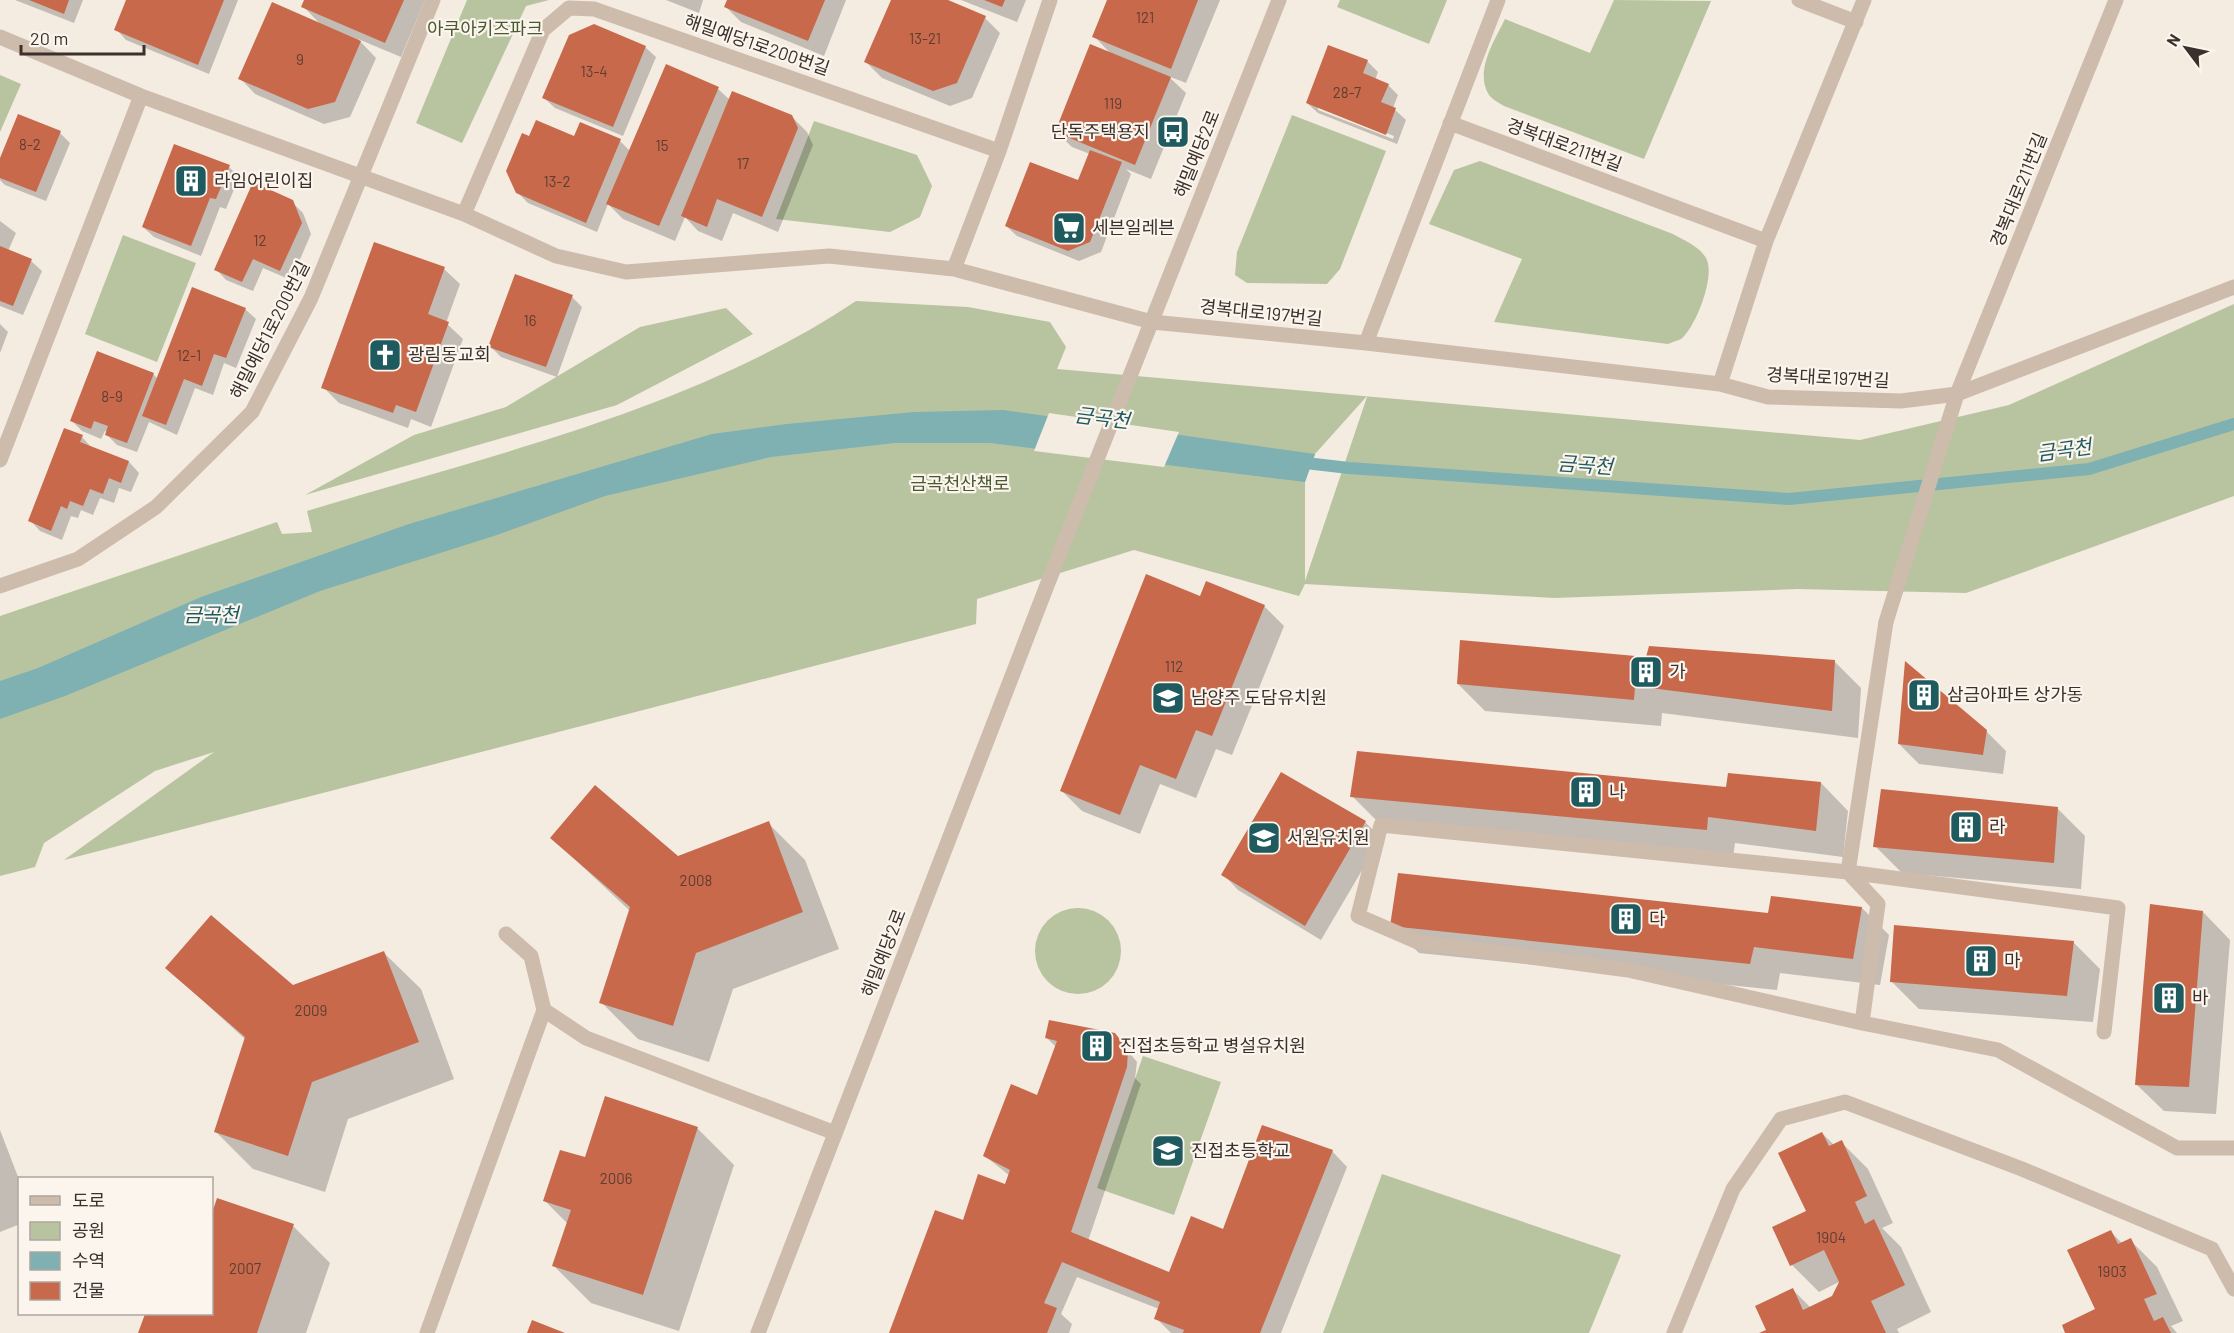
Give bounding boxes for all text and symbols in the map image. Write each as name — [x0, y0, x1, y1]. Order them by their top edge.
house number: 121 — [1136, 8, 1154, 26]
street label: 해밀예당1로200번길 — [682, 9, 833, 79]
park label: 아쿠아키즈파크 — [427, 17, 543, 39]
scale bar — [21, 18, 144, 56]
north arrow — [2156, 18, 2216, 78]
text: 20 m — [30, 27, 68, 49]
house number: 13-21 — [909, 29, 941, 47]
text: N — [2162, 30, 2184, 49]
house number: 9 — [296, 50, 304, 68]
house number: 13-4 — [580, 62, 608, 80]
house number: 28-7 — [1333, 83, 1361, 101]
house number: 119 — [1104, 94, 1122, 112]
street label: 해밀예당2로 — [1169, 107, 1224, 201]
street label: 경복대로211번길 — [1504, 113, 1625, 175]
bus stop icon: 단독주택용지 — [1155, 114, 1191, 150]
place label: 단독주택용지 — [1051, 120, 1150, 142]
street label: 경복대로211번길 — [1985, 129, 2051, 250]
house number: 8-2 — [19, 135, 41, 153]
house number: 15 — [656, 136, 668, 154]
house number: 17 — [737, 154, 749, 172]
building icon: 라임어린이집 — [173, 163, 209, 199]
place label: 라임어린이집 — [214, 169, 313, 191]
house number: 13-2 — [544, 172, 570, 190]
supermarket icon: 세븐일레븐 — [1051, 210, 1087, 246]
place label: 세븐일레븐 — [1092, 216, 1175, 238]
house number: 12 — [253, 231, 267, 249]
street label: 해밀예당1로200번길 — [225, 257, 313, 402]
street label: 경복대로197번길 — [1199, 295, 1324, 329]
house number: 16 — [524, 311, 536, 329]
church icon: 광림동교회 — [367, 337, 403, 373]
place label: 광림동교회 — [408, 343, 491, 365]
house number: 12-1 — [177, 346, 201, 364]
street label: 경복대로197번길 — [1766, 363, 1890, 391]
house number: 8-9 — [101, 387, 123, 405]
water label: 금곡천 — [1073, 402, 1134, 433]
water label: 금곡천 — [2035, 433, 2095, 465]
water label: 금곡천 — [1557, 450, 1616, 478]
park label: 금곡천산책로 — [910, 472, 1010, 494]
water label: 금곡천 — [183, 602, 241, 626]
building icon: 가 — [1628, 654, 1664, 690]
house number: 112 — [1165, 657, 1183, 675]
place label: 가 — [1669, 660, 1686, 682]
building icon: 삼금아파트 상가동 — [1906, 677, 1942, 713]
school or university icon: 남양주 도담유치원 — [1150, 680, 1186, 716]
place label: 삼금아파트 상가동 — [1947, 683, 2083, 705]
place label: 남양주 도담유치원 — [1191, 686, 1327, 708]
building icon: 나 — [1568, 774, 1604, 810]
place label: 나 — [1609, 780, 1626, 802]
building icon: 라 — [1948, 809, 1984, 845]
place label: 라 — [1989, 815, 2006, 837]
school or university icon: 서원유치원 — [1246, 820, 1282, 856]
place label: 서원유치원 — [1287, 826, 1370, 848]
house number: 2008 — [680, 871, 712, 889]
building icon: 다 — [1608, 901, 1644, 937]
street label: 해밀예당2로 — [856, 906, 910, 1000]
place label: 다 — [1649, 907, 1666, 929]
building icon: 마 — [1963, 943, 1999, 979]
place label: 마 — [2004, 949, 2021, 971]
building icon: 바 — [2151, 980, 2187, 1016]
place label: 바 — [2192, 986, 2209, 1008]
house number: 2009 — [295, 1001, 327, 1019]
building icon: 진접초등학교 병설유치원 — [1079, 1028, 1115, 1064]
place label: 진접초등학교 병설유치원 — [1120, 1034, 1306, 1056]
school or university icon: 진접초등학교 — [1150, 1133, 1186, 1169]
place label: 진접초등학교 — [1191, 1139, 1290, 1161]
house number: 2006 — [600, 1169, 632, 1187]
legend — [18, 1177, 213, 1315]
text: 도로 — [72, 1189, 105, 1211]
text: 공원 — [72, 1219, 105, 1241]
house number: 1904 — [1816, 1228, 1846, 1246]
text: 수역 — [72, 1249, 105, 1271]
house number: 2007 — [229, 1259, 261, 1277]
house number: 1903 — [2097, 1262, 2127, 1280]
text: 건물 — [72, 1279, 105, 1301]

